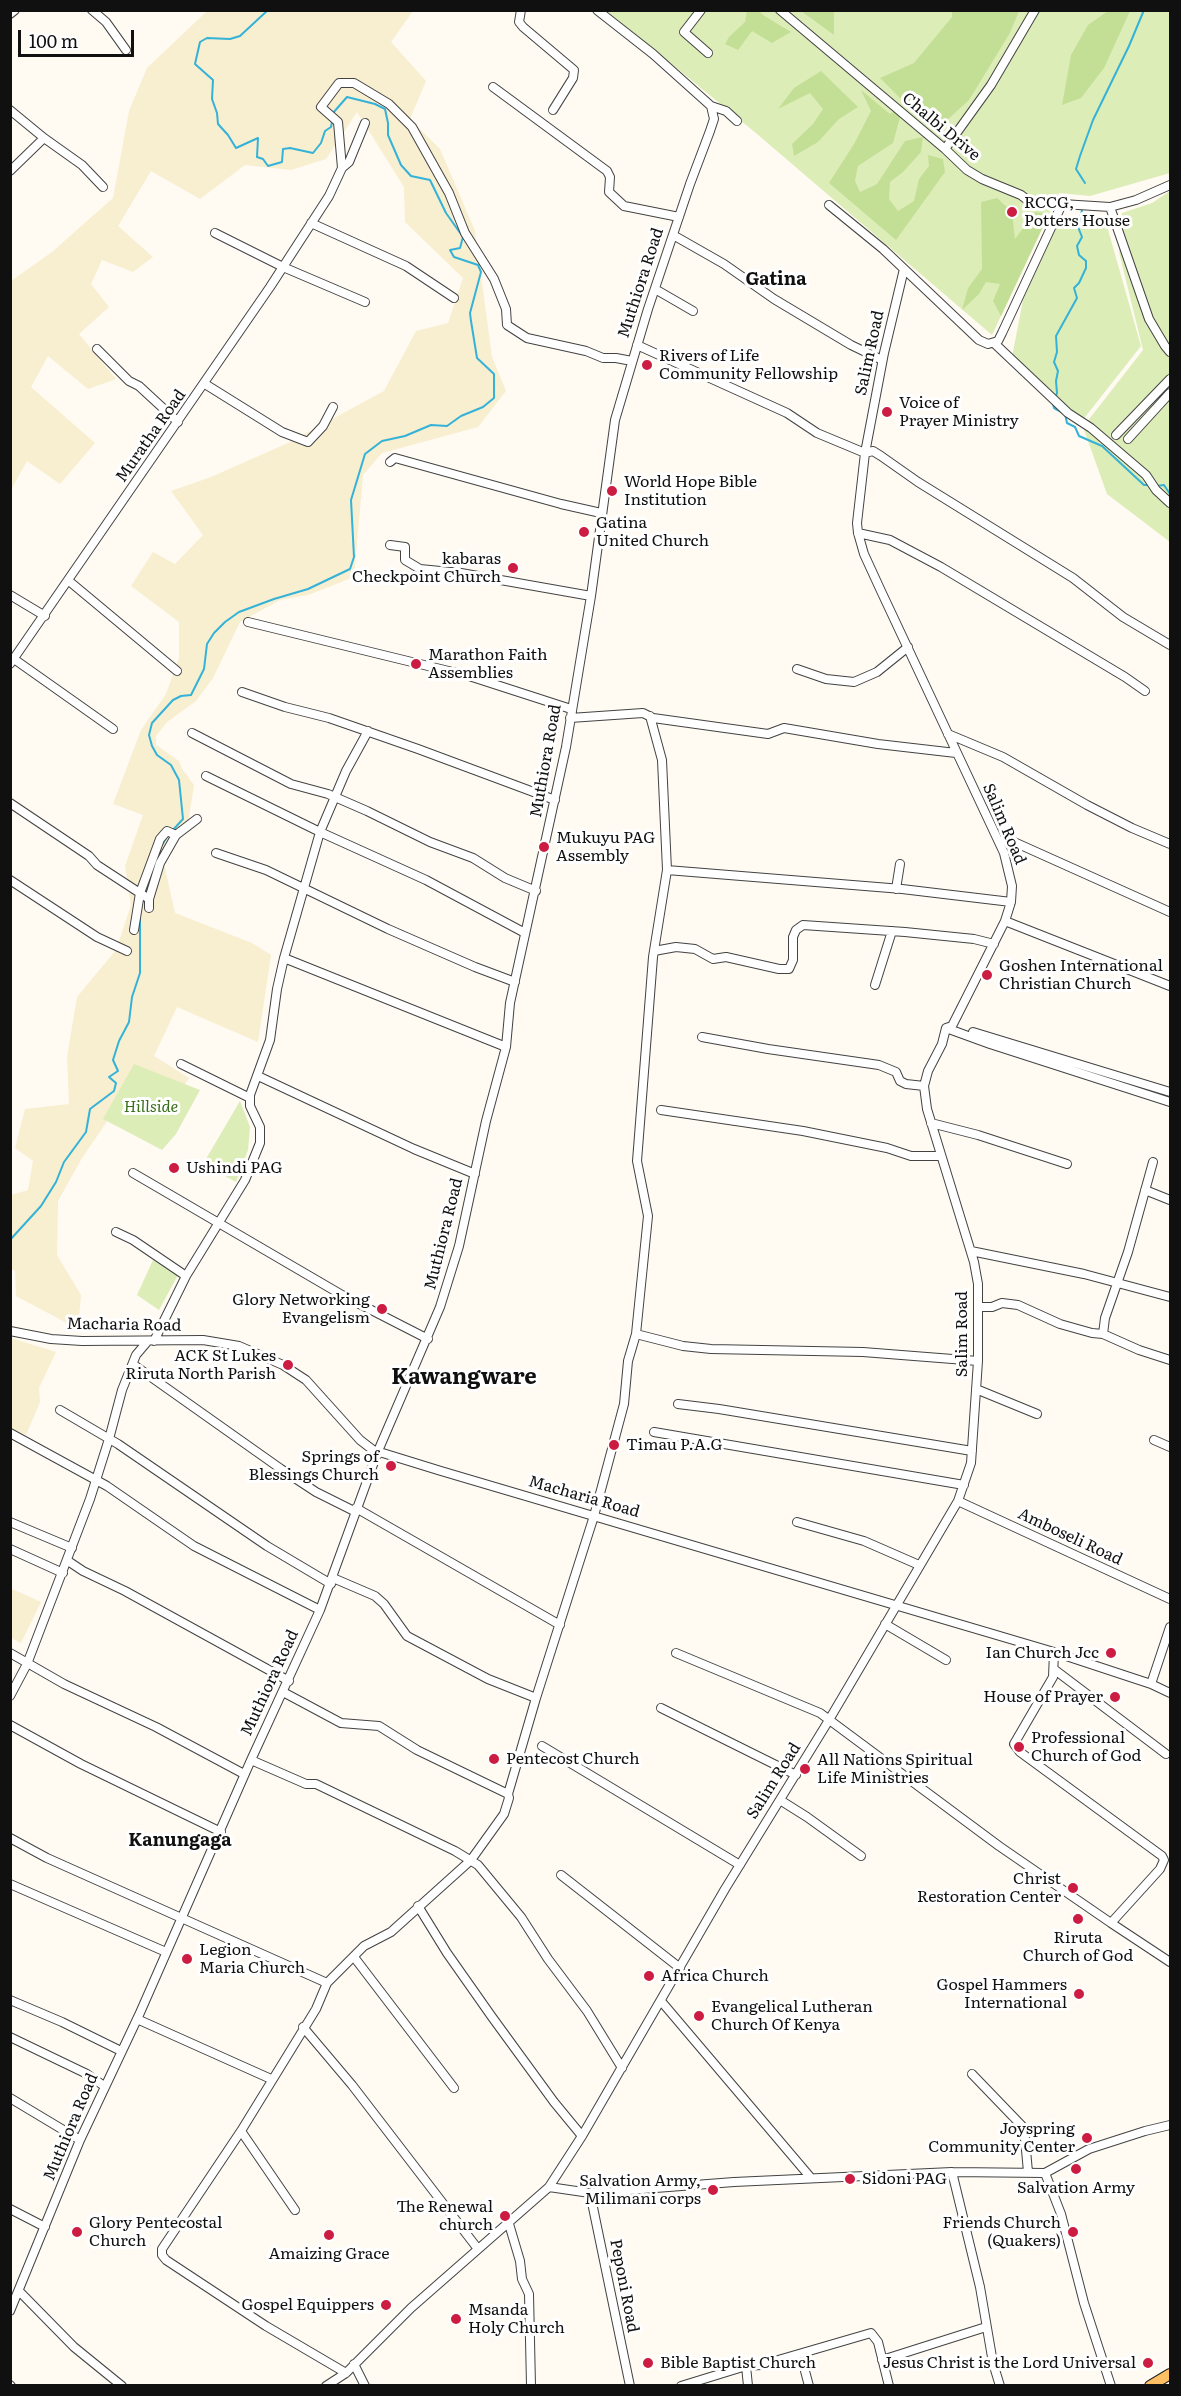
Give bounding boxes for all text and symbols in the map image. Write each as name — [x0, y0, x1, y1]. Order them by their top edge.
scale bar — [21, 18, 136, 56]
text: 100 m — [29, 27, 78, 54]
street label: Chalbi Drive — [898, 89, 984, 165]
place label: RCCG, Potters House — [1024, 193, 1130, 231]
marker: RCCG, Potters House — [1005, 205, 1019, 219]
street label: Muthiora Road — [614, 225, 668, 341]
district label: Gatina — [745, 269, 807, 291]
street label: Salim Road — [852, 309, 888, 397]
place label: Rivers of Life Community Fellowship — [659, 346, 838, 384]
marker: Rivers of Life Community Fellowship — [640, 358, 654, 372]
street label: Muratha Road — [112, 386, 190, 486]
place label: Voice of Prayer Ministry — [899, 393, 1019, 431]
marker: Voice of Prayer Ministry — [880, 405, 894, 419]
place label: World Hope Bible Institution — [624, 472, 757, 510]
marker: World Hope Bible Institution — [605, 484, 619, 498]
place label: Gatina United Church — [596, 513, 709, 551]
marker: Gatina United Church — [577, 525, 591, 539]
place label: kabaras Checkpoint Church — [352, 549, 501, 587]
marker: kabaras Checkpoint Church — [506, 561, 520, 575]
place label: Marathon Faith Assemblies — [428, 645, 548, 683]
marker: Marathon Faith Assemblies — [409, 657, 423, 671]
street label: Muthiora Road — [527, 703, 565, 819]
street label: Salim Road — [978, 781, 1030, 867]
place label: Mukuyu PAG Assembly — [556, 828, 655, 866]
marker: Mukuyu PAG Assembly — [537, 840, 551, 854]
place label: Goshen International Christian Church — [999, 956, 1163, 994]
marker: Goshen International Christian Church — [980, 968, 994, 982]
park label: Hillside — [124, 1097, 178, 1117]
place label: Ushindi PAG — [186, 1158, 282, 1178]
marker: Ushindi PAG — [167, 1161, 181, 1175]
street label: Muthiora Road — [421, 1176, 467, 1292]
place label: Glory Networking Evangelism — [232, 1290, 370, 1328]
street label: Salim Road — [952, 1291, 972, 1377]
marker: Glory Networking Evangelism — [375, 1302, 389, 1316]
street label: Macharia Road — [66, 1314, 182, 1336]
place label: ACK St Lukes Riruta North Parish — [125, 1346, 276, 1384]
marker: ACK St Lukes Riruta North Parish — [281, 1358, 295, 1372]
district label: Kawangware — [391, 1365, 537, 1391]
place label: Timau P.A.G — [626, 1435, 723, 1455]
marker: Timau P.A.G — [607, 1438, 621, 1452]
place label: Springs of Blessings Church — [249, 1447, 379, 1485]
marker: Springs of Blessings Church — [384, 1459, 398, 1473]
street label: Macharia Road — [526, 1472, 642, 1522]
street label: Amboseli Road — [1015, 1504, 1125, 1570]
street label: Muthiora Road — [237, 1627, 303, 1739]
place label: Ian Church Jcc — [986, 1643, 1099, 1663]
marker: Ian Church Jcc — [1104, 1646, 1118, 1660]
place label: House of Prayer — [983, 1687, 1103, 1707]
marker: House of Prayer — [1108, 1690, 1122, 1704]
place label: Professional Church of God — [1031, 1728, 1141, 1766]
street label: Salim Road — [743, 1739, 805, 1823]
marker: Professional Church of God — [1012, 1740, 1026, 1754]
place label: Pentecost Church — [506, 1749, 640, 1769]
place label: All Nations Spiritual Life Ministries — [817, 1750, 973, 1788]
marker: Pentecost Church — [487, 1752, 501, 1766]
marker: All Nations Spiritual Life Ministries — [798, 1762, 812, 1776]
district label: Kanungaga — [128, 1830, 232, 1852]
place label: Christ Restoration Center — [917, 1869, 1061, 1907]
marker: Christ Restoration Center — [1066, 1881, 1080, 1895]
marker: Riruta Church of God — [1071, 1912, 1085, 1926]
place label: Riruta Church of God — [1023, 1928, 1133, 1966]
place label: Legion Maria Church — [199, 1940, 305, 1978]
marker: Legion Maria Church — [180, 1952, 194, 1966]
place label: Africa Church — [661, 1966, 769, 1986]
marker: Africa Church — [642, 1969, 656, 1983]
place label: Gospel Hammers International — [937, 1975, 1067, 2013]
marker: Gospel Hammers International — [1072, 1987, 1086, 2001]
place label: Evangelical Lutheran Church Of Kenya — [711, 1997, 873, 2035]
marker: Evangelical Lutheran Church Of Kenya — [692, 2009, 706, 2023]
street label: Muthiora Road — [40, 2070, 102, 2184]
place label: Joyspring Community Center — [928, 2119, 1075, 2157]
marker: Joyspring Community Center — [1080, 2131, 1094, 2145]
marker: Salvation Army — [1069, 2162, 1083, 2176]
place label: Sidoni PAG — [862, 2169, 947, 2189]
place label: Salvation Army, Milimani corps — [579, 2171, 701, 2209]
marker: Sidoni PAG — [843, 2172, 857, 2186]
place label: Salvation Army — [1017, 2178, 1135, 2198]
marker: Salvation Army, Milimani corps — [706, 2183, 720, 2197]
place label: The Renewal church — [396, 2197, 493, 2235]
marker: The Renewal church — [498, 2209, 512, 2223]
place label: Glory Pentecostal Church — [89, 2213, 222, 2251]
place label: Friends Church (Quakers) — [942, 2213, 1061, 2251]
marker: Glory Pentecostal Church — [70, 2225, 84, 2239]
marker: Friends Church (Quakers) — [1066, 2225, 1080, 2239]
marker: Amaizing Grace — [322, 2228, 336, 2242]
street label: Peponi Road — [606, 2238, 642, 2334]
place label: Amaizing Grace — [268, 2244, 390, 2264]
place label: Gospel Equippers — [241, 2295, 374, 2315]
marker: Gospel Equippers — [379, 2298, 393, 2312]
place label: Msanda Holy Church — [468, 2300, 565, 2338]
marker: Msanda Holy Church — [449, 2312, 463, 2326]
place label: Bible Baptist Church — [660, 2353, 816, 2373]
place label: Jesus Christ is the Lord Universal — [883, 2353, 1136, 2373]
marker: Bible Baptist Church — [641, 2356, 655, 2370]
marker: Jesus Christ is the Lord Universal — [1141, 2356, 1155, 2370]

